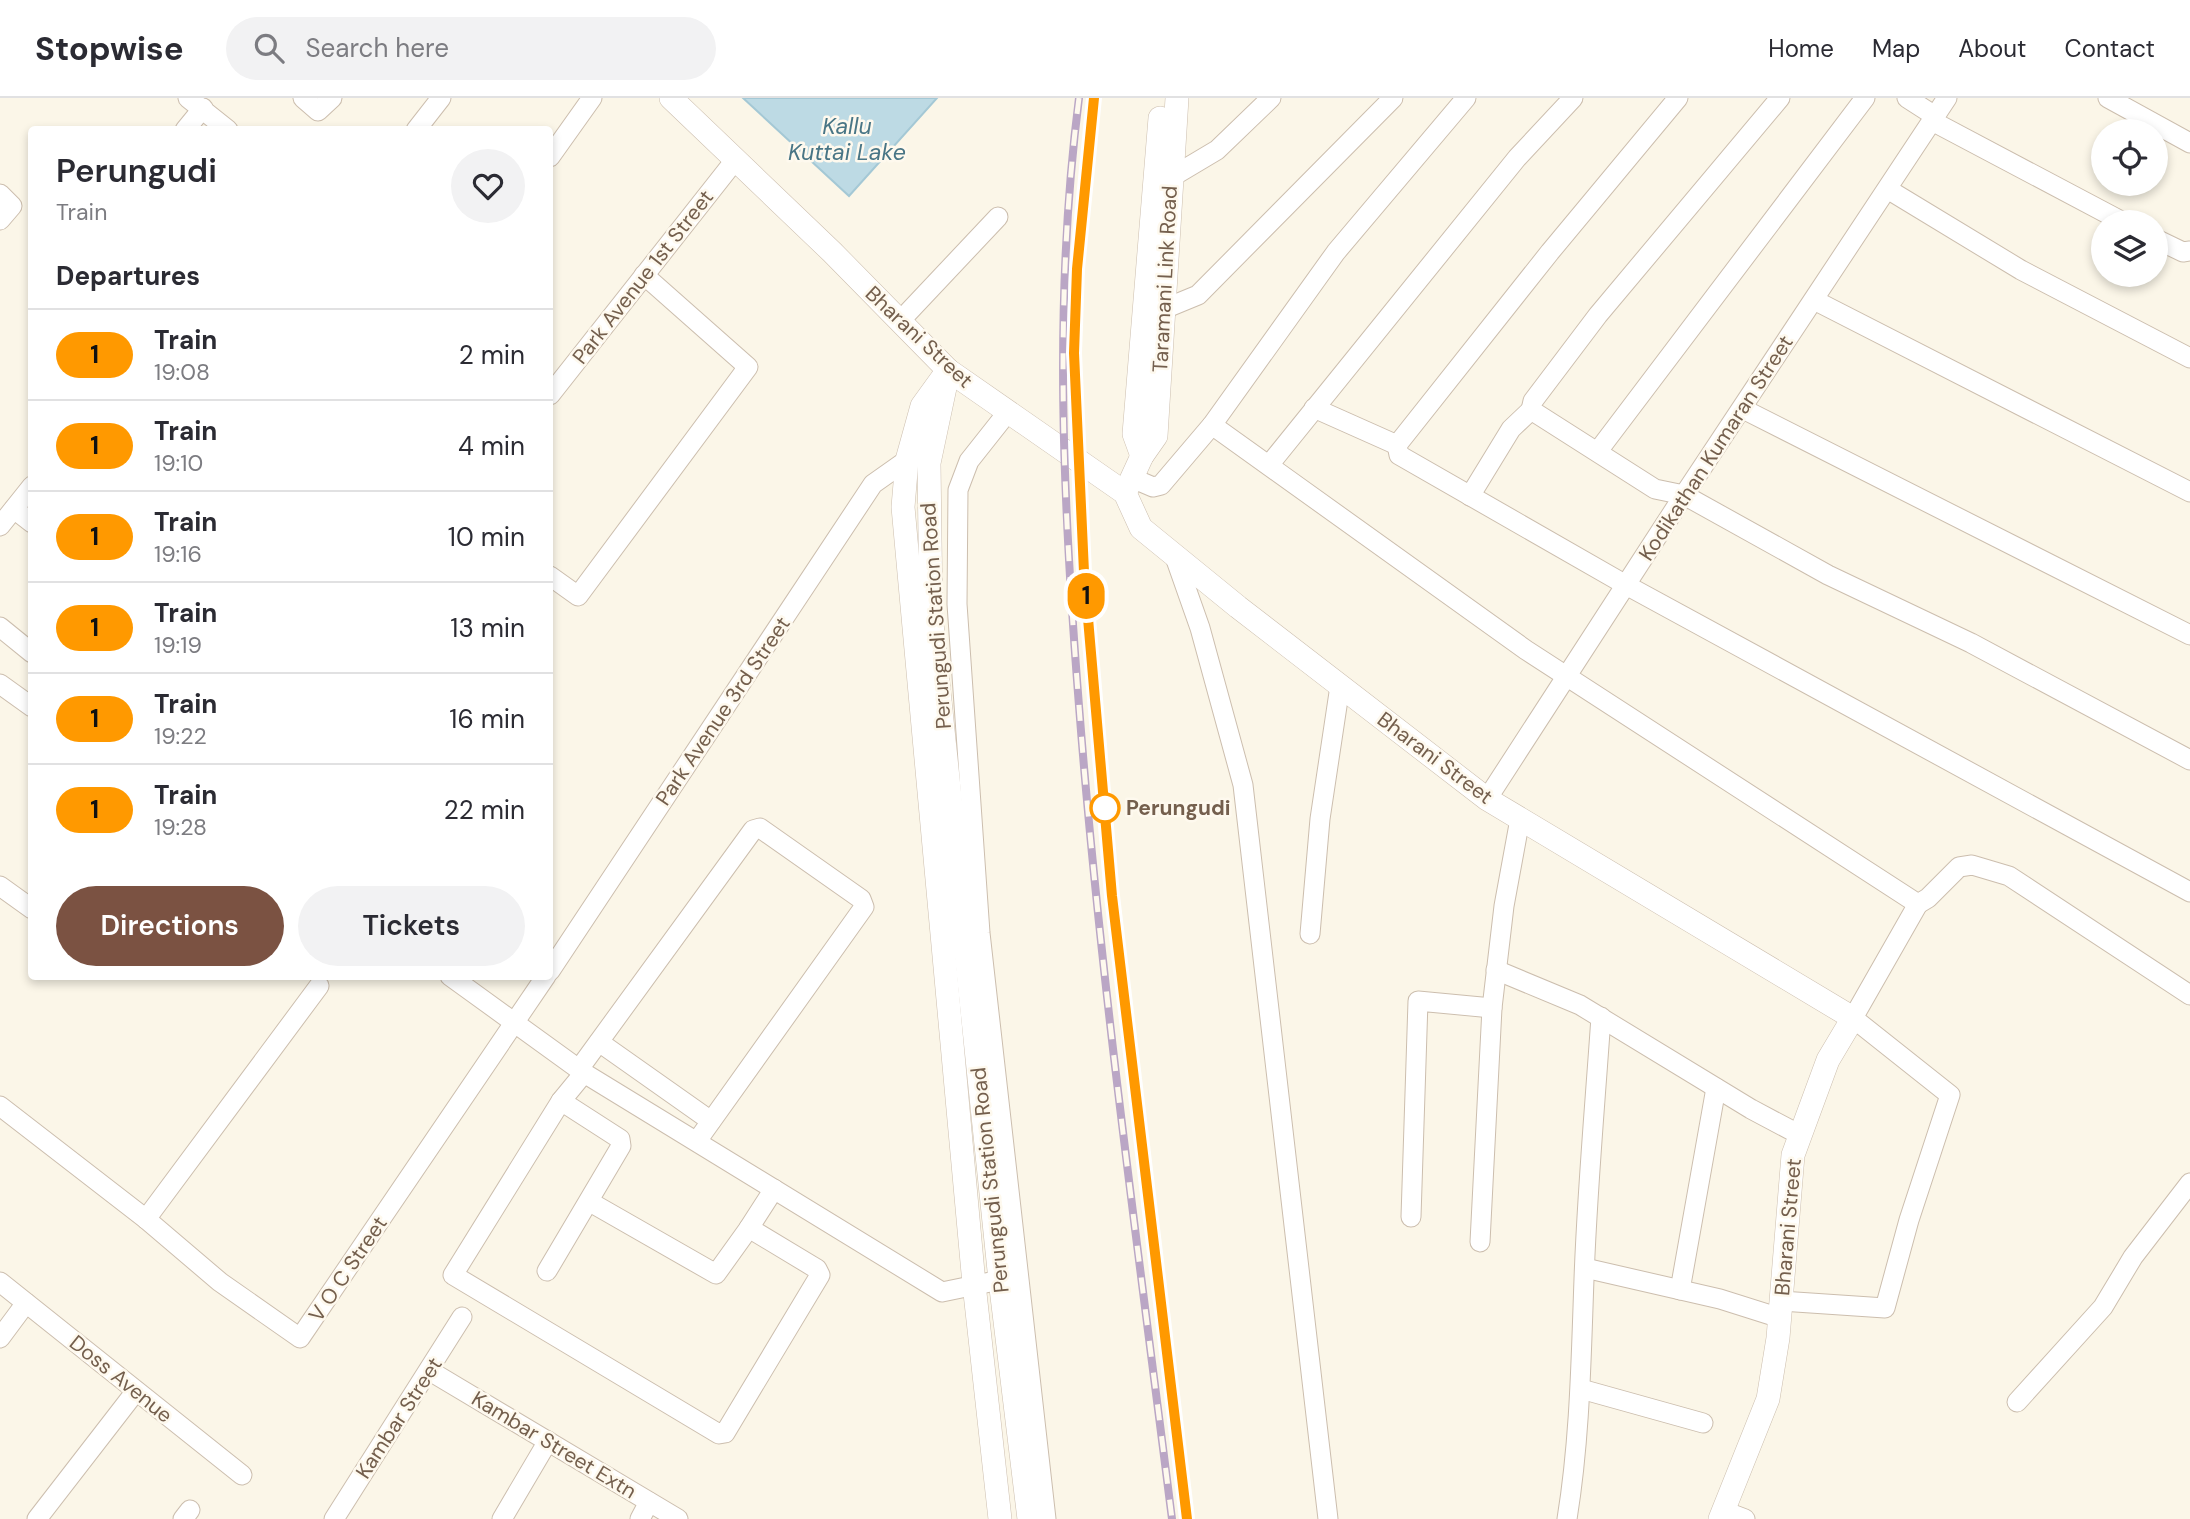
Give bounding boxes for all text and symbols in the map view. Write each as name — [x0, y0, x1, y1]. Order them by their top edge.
search box — [226, 17, 716, 80]
text: Stopwise — [35, 27, 184, 70]
icon: search — [250, 29, 288, 67]
text: Search here — [306, 31, 449, 65]
text: Home — [1768, 33, 1834, 64]
text: Map — [1872, 33, 1920, 64]
text: About — [1958, 33, 2027, 64]
text: Contact — [2065, 33, 2155, 64]
water label: Kallu Kuttai Lake — [788, 111, 906, 167]
map controls — [2091, 119, 2168, 287]
button: locate — [2091, 119, 2168, 196]
text: Perungudi — [56, 149, 217, 192]
button: heart — [451, 149, 525, 223]
street label: Park Avenue 1st Street — [566, 184, 720, 370]
street label: Taramani Link Road — [1146, 185, 1184, 373]
text: Train — [56, 197, 107, 227]
button: layers — [2091, 210, 2168, 287]
text: Departures — [56, 259, 200, 293]
street label: Bharani Street — [859, 280, 979, 394]
text: Train — [154, 323, 217, 357]
street label: Kodikathan Kumaran Street — [1632, 330, 1800, 566]
text: 2 min — [459, 338, 525, 372]
text: 1 — [90, 339, 99, 370]
text: 19:08 — [154, 357, 210, 387]
text: Train — [154, 414, 217, 448]
text: 4 min — [458, 429, 525, 463]
text: 1 — [90, 430, 99, 461]
text: 19:10 — [154, 448, 203, 478]
street label: Perungudi Station Road — [914, 502, 958, 730]
text: Train — [154, 505, 217, 539]
text: 10 min — [448, 520, 525, 554]
text: 1 — [90, 521, 99, 552]
text: 19:16 — [154, 539, 202, 569]
line badge: 1 — [1063, 573, 1109, 619]
text: 1 — [1082, 580, 1090, 611]
text: Train — [154, 596, 217, 630]
text: 13 min — [450, 611, 525, 645]
street label: Park Avenue 3rd Street — [649, 611, 797, 811]
text: 1 — [90, 612, 99, 643]
text: 19:19 — [154, 630, 202, 660]
text: Train — [154, 687, 217, 721]
text: 16 min — [449, 702, 525, 736]
text: 1 — [90, 703, 99, 734]
street label: Bharani Street — [1372, 705, 1498, 811]
text: 19:22 — [154, 721, 207, 751]
text: Train — [154, 778, 217, 812]
text: 22 min — [444, 793, 525, 827]
marker: Perungudi — [1090, 793, 1120, 823]
text: 1 — [90, 794, 99, 825]
place label: Perungudi — [1126, 794, 1230, 822]
text: 19:28 — [154, 812, 207, 842]
button: Directions — [56, 886, 284, 966]
button: Tickets — [298, 886, 525, 966]
street label: Perungudi Station Road — [964, 1066, 1016, 1294]
street label: Bharani Street — [1768, 1157, 1808, 1297]
street label: V O C Street — [302, 1211, 394, 1327]
street label: Doss Avenue — [64, 1329, 178, 1429]
street label: Kambar Street — [349, 1352, 449, 1484]
street label: Kambar Street Extn — [466, 1385, 642, 1505]

